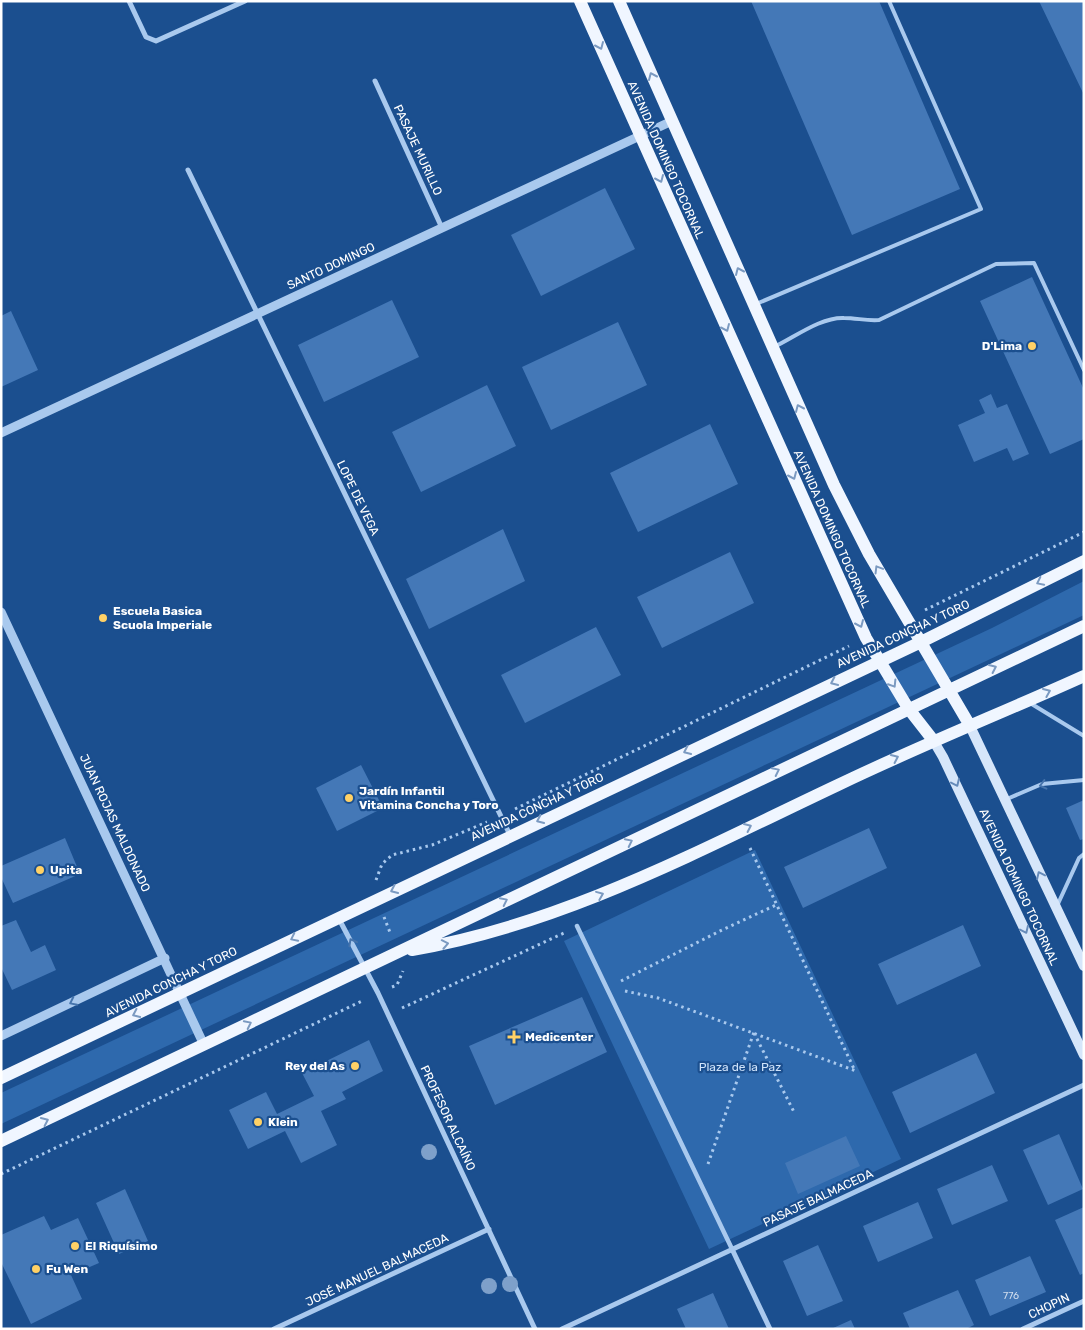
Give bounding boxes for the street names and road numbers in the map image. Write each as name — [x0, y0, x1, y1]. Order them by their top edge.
street label: AVENIDA DOMINGO TOCORNAL — [625, 79, 707, 241]
street label: PASAJE MURILLO — [391, 102, 445, 198]
street label: SANTO DOMINGO — [285, 239, 377, 293]
street label: AVENIDA DOMINGO TOCORNAL — [791, 448, 873, 610]
street label: LOPE DE VEGA — [334, 458, 382, 538]
street label: AVENIDA CONCHA Y TORO — [834, 597, 972, 671]
street label: JUAN ROJAS MALDONADO — [77, 752, 153, 894]
street label: AVENIDA CONCHA Y TORO — [468, 770, 606, 844]
street label: AVENIDA DOMINGO TOCORNAL — [976, 806, 1062, 968]
street label: AVENIDA CONCHA Y TORO — [103, 944, 239, 1020]
street label: PROFESOR ALCAÍNO — [417, 1063, 479, 1173]
street label: PASAJE BALMACEDA — [761, 1166, 875, 1230]
street label: JOSÉ MANUEL BALMACEDA — [303, 1231, 451, 1309]
street label: CHOPIN — [1026, 1290, 1072, 1322]

